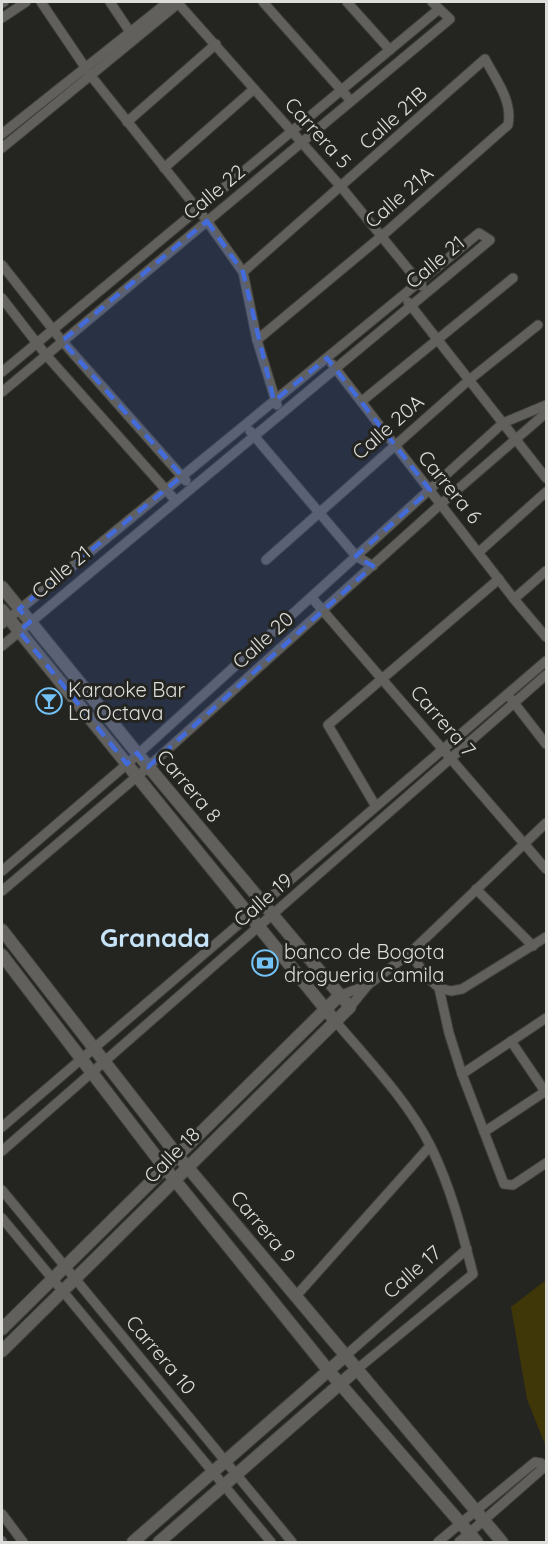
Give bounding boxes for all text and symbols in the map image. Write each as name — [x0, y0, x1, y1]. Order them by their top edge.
street label: Calle 21B — [354, 81, 432, 155]
street label: Carrera 5 — [280, 92, 357, 174]
street label: Calle 22 — [178, 159, 250, 225]
street label: Calle 21A — [359, 160, 438, 233]
street label: Calle 21 — [400, 230, 469, 294]
street label: Calle 20A — [347, 389, 429, 465]
street label: Carrera 6 — [413, 445, 488, 529]
street label: Calle 21 — [26, 540, 95, 604]
street label: Calle 20 — [227, 606, 298, 674]
place label: Karaoke Bar La Octava — [68, 677, 185, 725]
street label: Carrera 7 — [405, 680, 481, 762]
bar icon: Karaoke Bar La Octava — [34, 686, 64, 716]
street label: Carrera 8 — [152, 744, 227, 827]
street label: Calle 19 — [228, 867, 297, 932]
district label: Granada — [100, 921, 210, 954]
place label: banco de Bogota drogueria Camila — [284, 939, 445, 987]
bank icon: banco de Bogota drogueria Camila — [250, 948, 280, 978]
street label: Calle 18 — [138, 1121, 205, 1188]
street label: Carrera 9 — [226, 1185, 301, 1268]
street label: Calle 17 — [378, 1240, 446, 1304]
street label: Carrera 10 — [121, 1310, 202, 1399]

